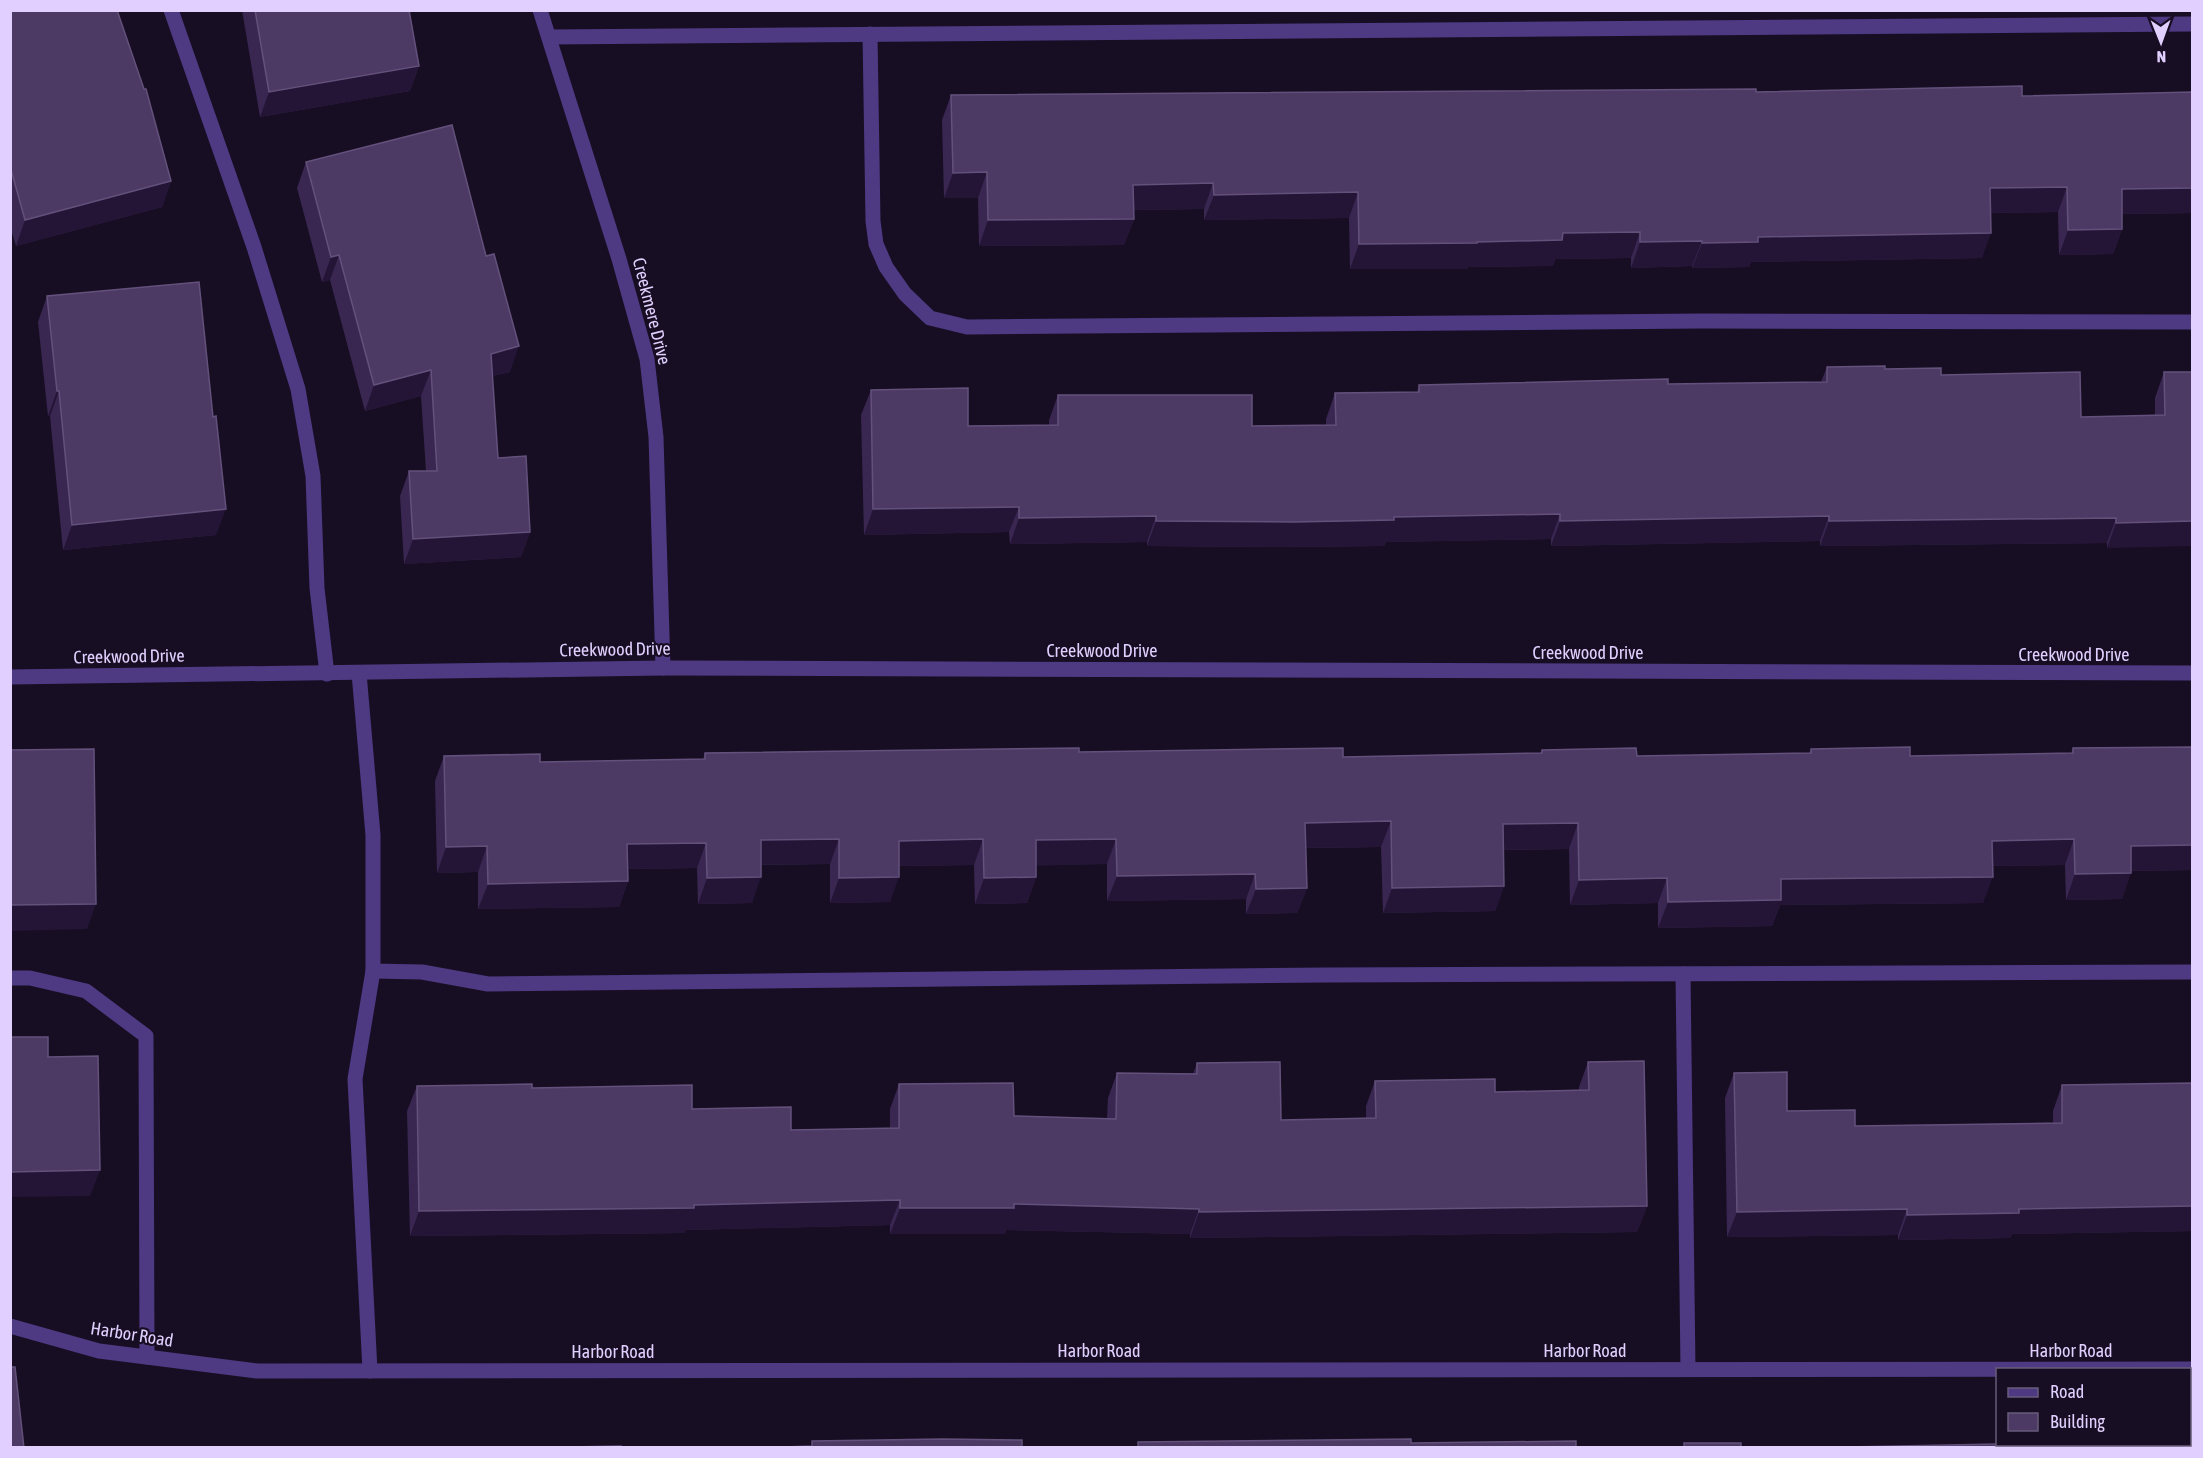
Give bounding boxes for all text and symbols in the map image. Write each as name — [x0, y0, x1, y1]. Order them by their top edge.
north arrow — [2131, 12, 2191, 72]
text: N — [2156, 48, 2166, 66]
street label: Creekmere Drive — [629, 255, 675, 367]
street label: Creekwood Drive — [559, 638, 671, 660]
street label: Creekwood Drive — [1046, 640, 1158, 661]
street label: Creekwood Drive — [1532, 642, 1644, 663]
street label: Creekwood Drive — [2018, 644, 2130, 665]
street label: Creekwood Drive — [73, 645, 185, 667]
street label: Harbor Road — [89, 1317, 175, 1351]
street label: Harbor Road — [1057, 1340, 1141, 1361]
street label: Harbor Road — [1543, 1340, 1627, 1361]
street label: Harbor Road — [2029, 1340, 2113, 1361]
street label: Harbor Road — [571, 1341, 655, 1362]
legend — [1996, 1368, 2191, 1446]
text: Road — [2050, 1381, 2084, 1402]
text: Building — [2050, 1411, 2105, 1432]

